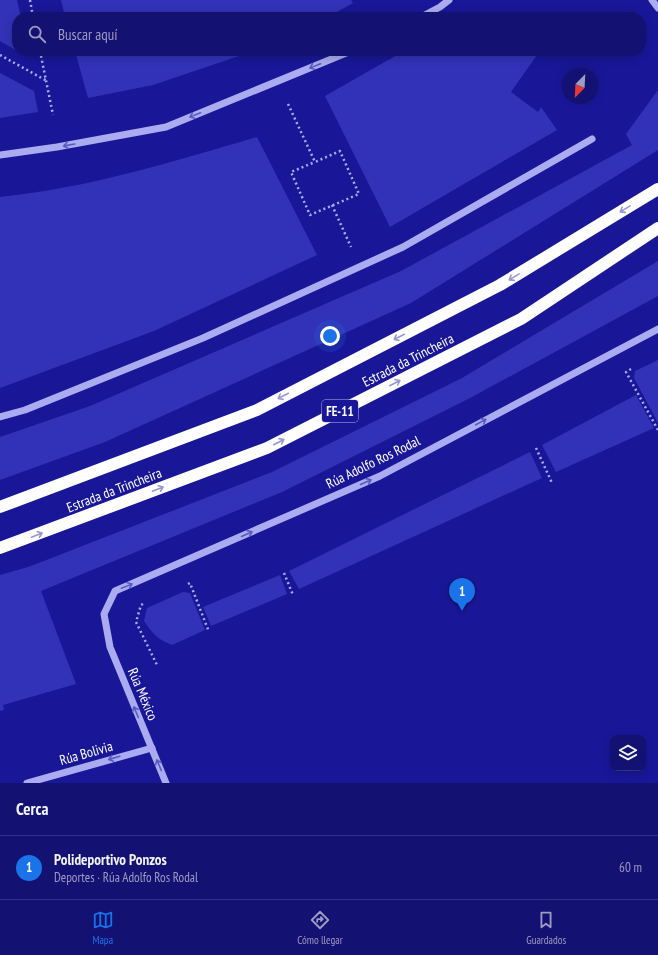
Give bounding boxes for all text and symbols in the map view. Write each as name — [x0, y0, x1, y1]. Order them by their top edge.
search box — [12, 12, 646, 56]
icon: search — [26, 23, 48, 45]
text: Buscar aquí — [58, 25, 118, 44]
one-way arrow — [309, 62, 321, 70]
north arrow — [562, 68, 598, 104]
one-way arrow — [189, 112, 201, 120]
one-way arrow — [63, 141, 76, 149]
one-way arrow — [619, 206, 631, 214]
one-way arrow — [509, 273, 520, 281]
your location — [320, 326, 340, 346]
street label: Estrada da Trincheira — [359, 329, 457, 391]
one-way arrow — [393, 334, 405, 341]
one-way arrow — [389, 379, 401, 386]
one-way arrow — [277, 393, 289, 401]
road number: FE-11 — [322, 400, 358, 422]
one-way arrow — [475, 418, 487, 425]
street label: Rúa Adolfo Ros Rodal — [323, 431, 424, 493]
one-way arrow — [273, 438, 285, 445]
street label: Estrada da Trincheira — [64, 464, 164, 516]
one-way arrow — [359, 478, 371, 485]
one-way arrow — [152, 485, 165, 492]
one-way arrow — [30, 530, 42, 538]
one-way arrow — [240, 530, 252, 537]
pin: 1 — [449, 578, 475, 611]
one-way arrow — [121, 581, 133, 589]
street label: Rúa México — [124, 665, 162, 723]
one-way arrow — [132, 706, 140, 718]
map controls — [610, 735, 646, 771]
button: layers — [610, 735, 646, 771]
street label: Rúa Bolivia — [57, 737, 115, 769]
one-way arrow — [108, 755, 121, 762]
one-way arrow — [155, 760, 162, 772]
text: Cerca — [16, 798, 49, 820]
text: Polideportivo Ponzos — [54, 850, 167, 869]
text: 1 — [26, 859, 32, 876]
text: 60 m — [619, 859, 642, 876]
text: Deportes · Rúa Adolfo Ros Rodal — [54, 869, 198, 886]
tab: Mapa — [92, 909, 114, 947]
tab: Cómo llegar — [297, 909, 343, 947]
tab: Guardados — [526, 909, 566, 947]

